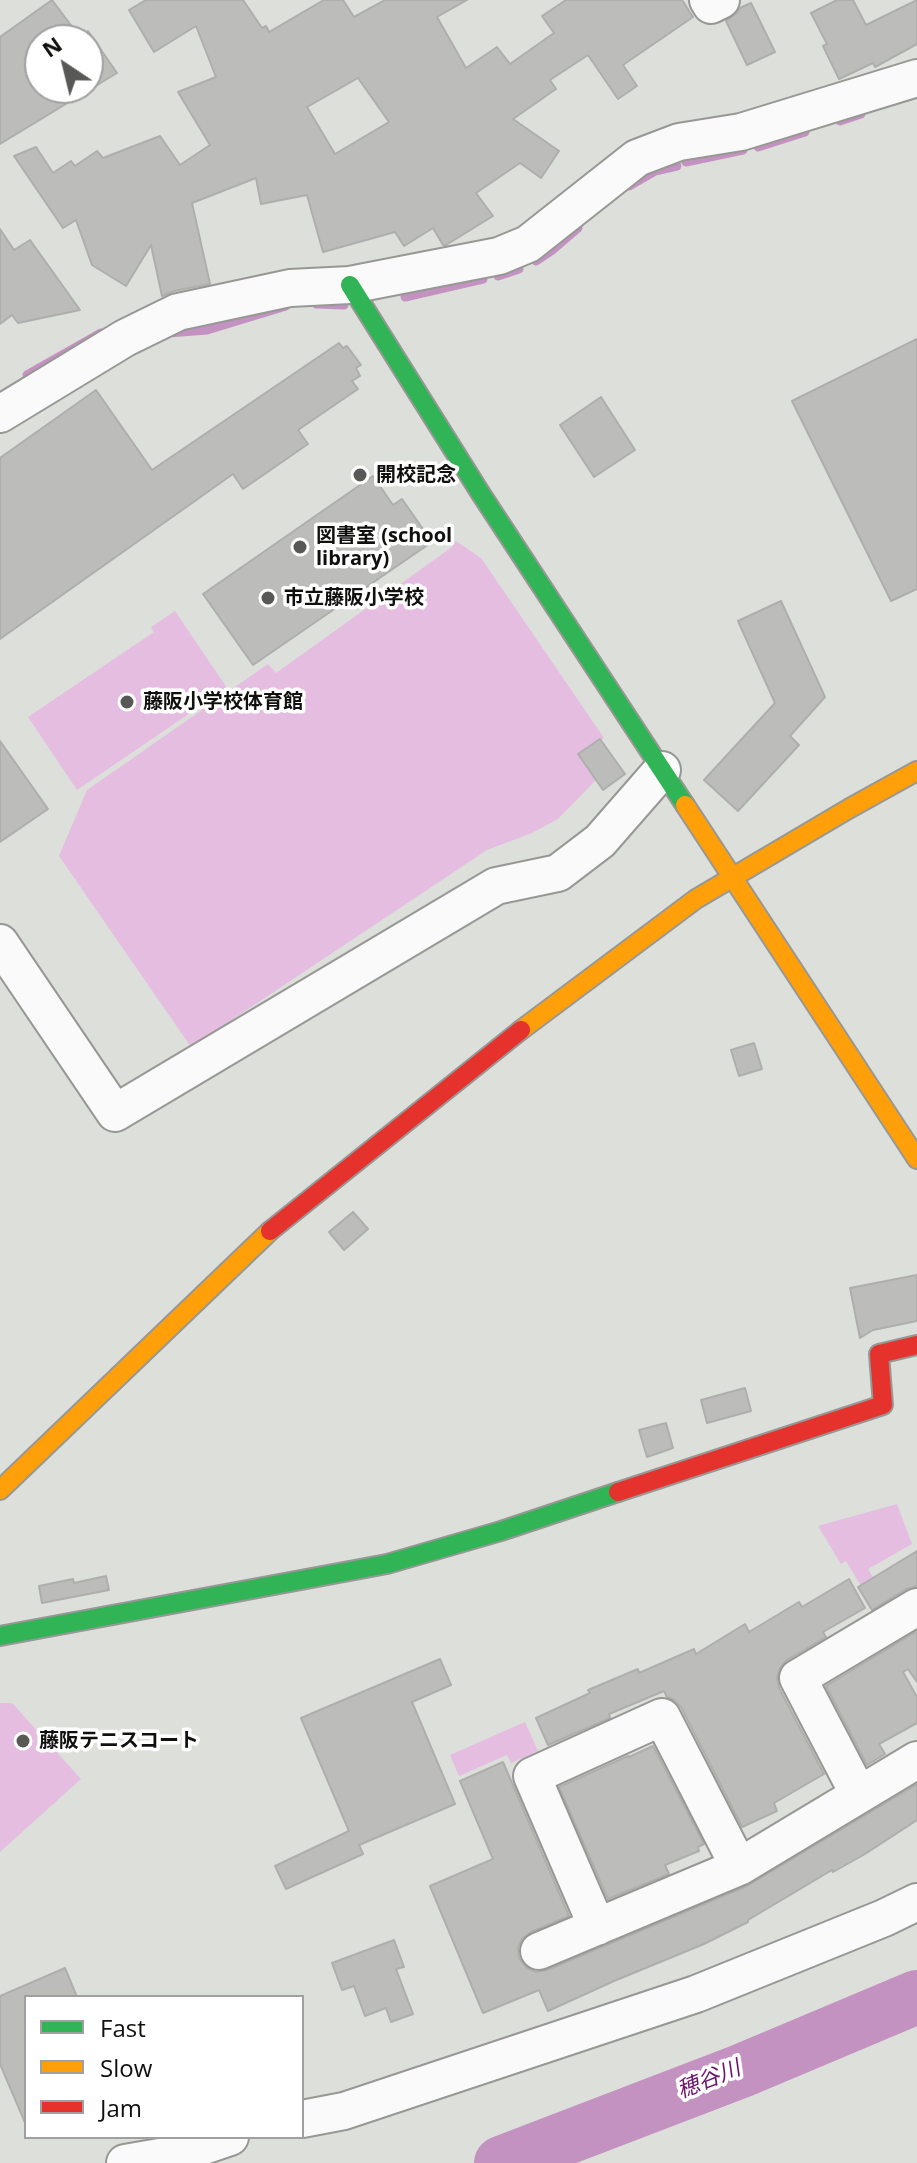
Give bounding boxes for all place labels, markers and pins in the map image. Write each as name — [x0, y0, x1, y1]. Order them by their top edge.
place label: 開校記念 — [376, 463, 456, 487]
marker: 開校記念 — [351, 466, 369, 484]
place label: 図書室 (school library) — [316, 524, 452, 571]
marker: 図書室 (school library) — [291, 538, 309, 556]
place label: 市立藤阪小学校 — [284, 586, 424, 610]
marker: 市立藤阪小学校 — [259, 589, 277, 607]
place label: 藤阪小学校体育館 — [143, 690, 303, 714]
marker: 藤阪小学校体育館 — [118, 693, 136, 711]
place label: 藤阪テニスコート — [39, 1729, 199, 1753]
marker: 藤阪テニスコート — [14, 1732, 32, 1750]

